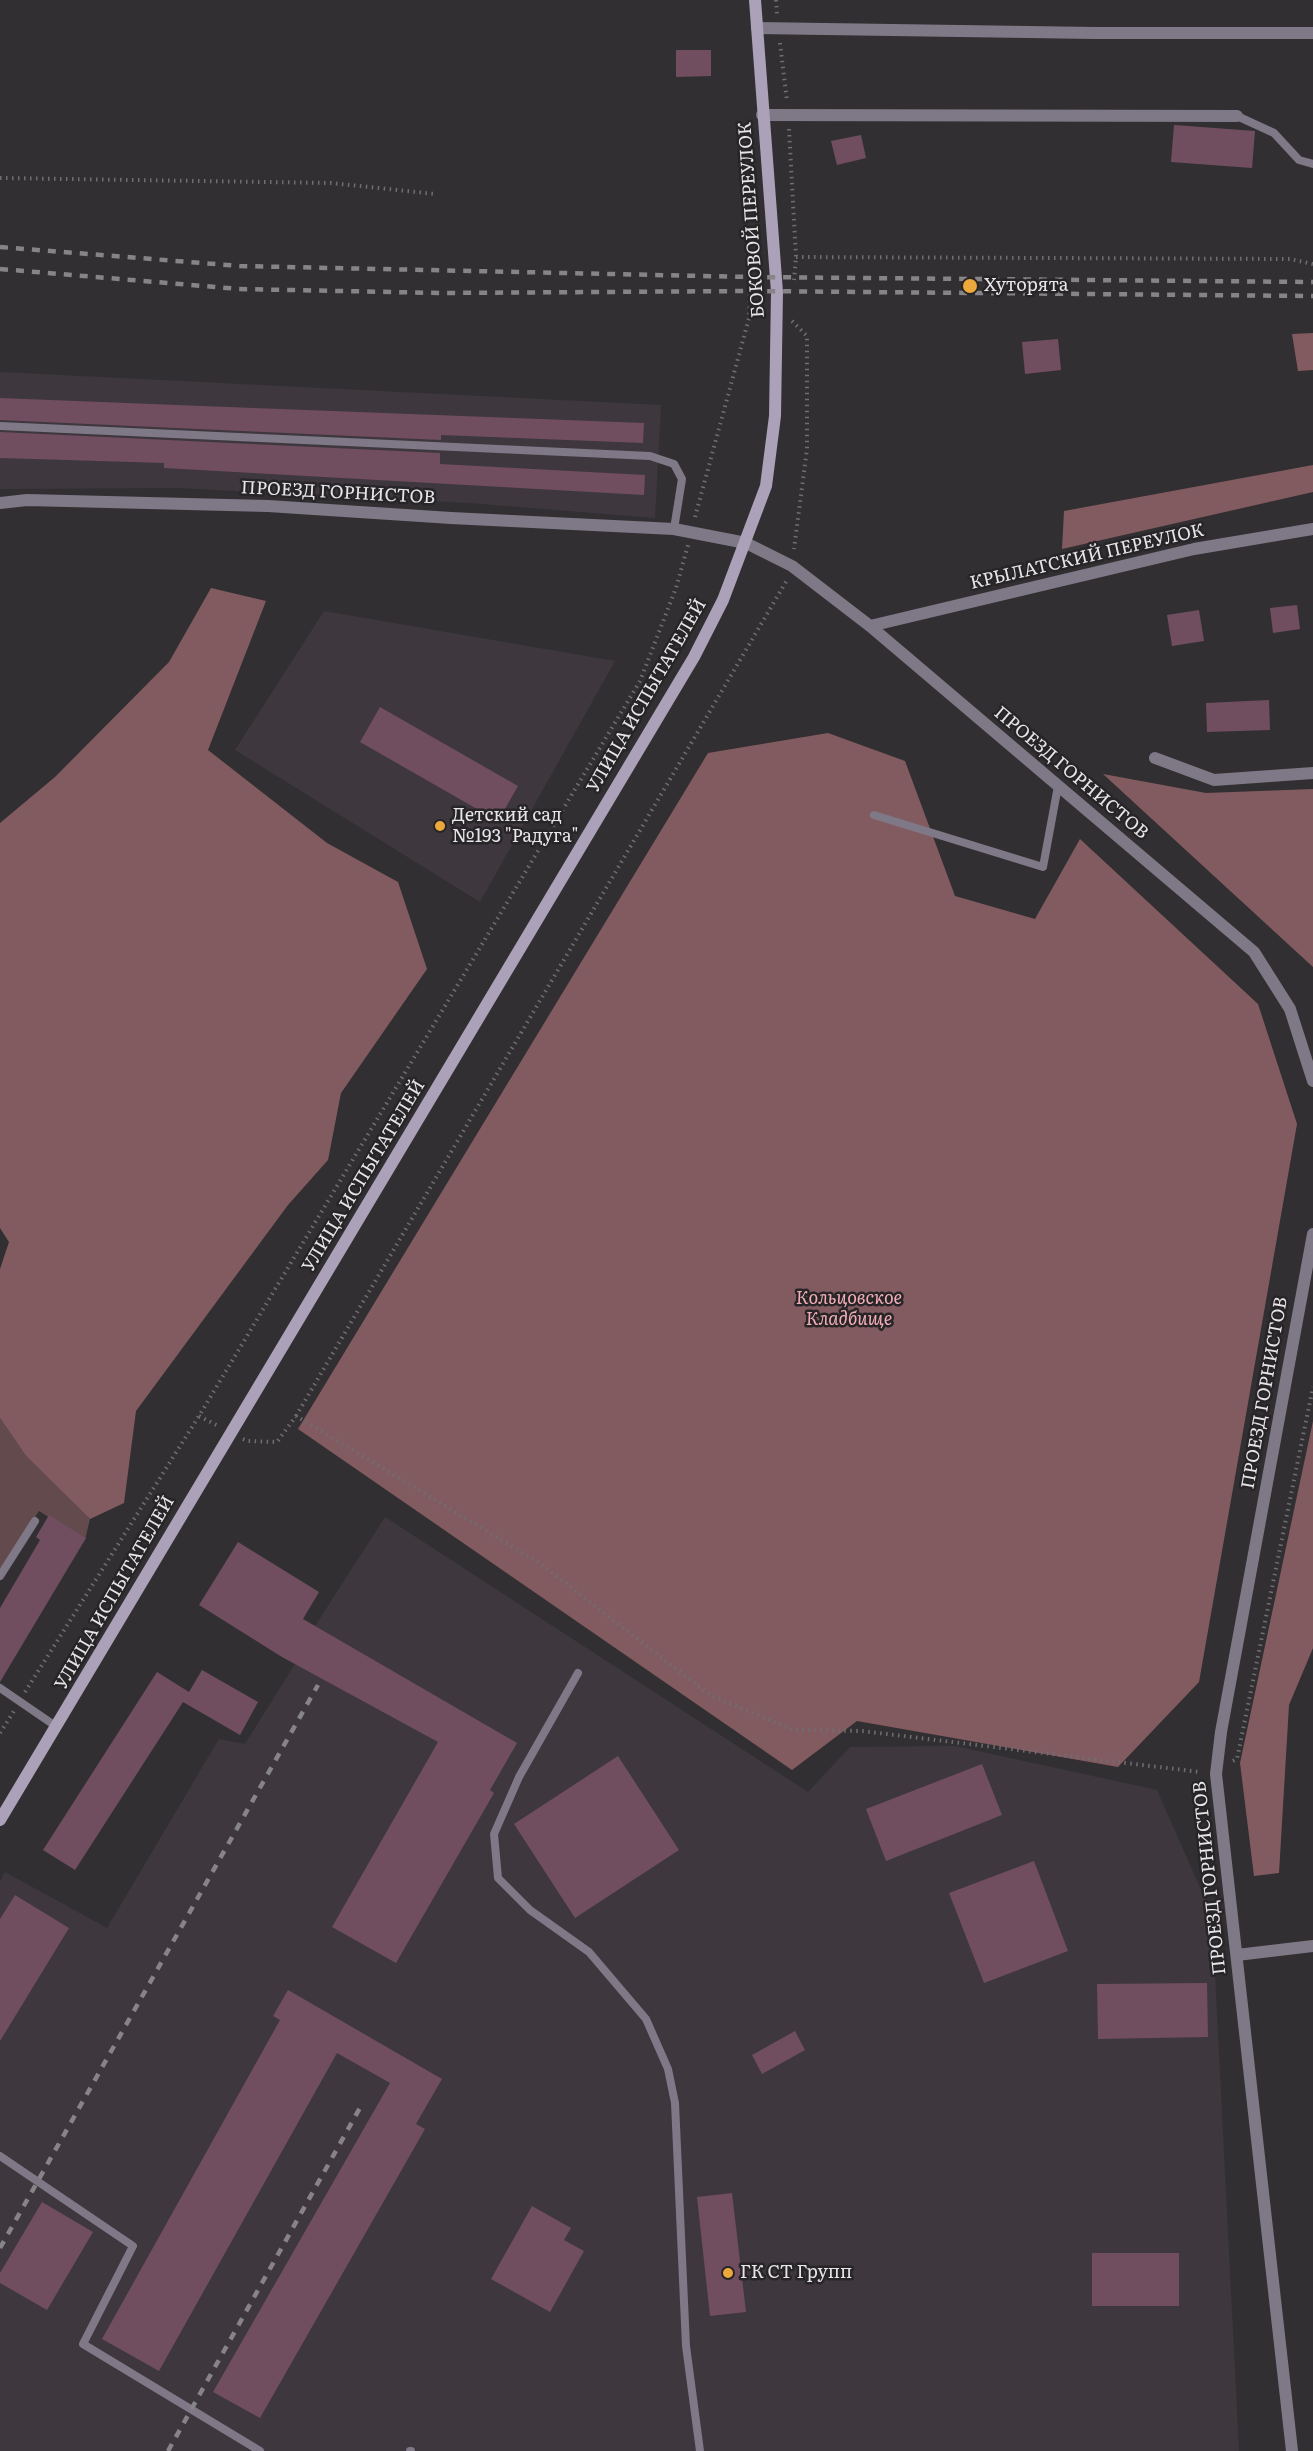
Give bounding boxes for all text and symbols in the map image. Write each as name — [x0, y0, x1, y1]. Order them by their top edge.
street label: БОКОВОЙ ПЕРЕУЛОК — [734, 121, 770, 319]
place label: Хуторята — [984, 275, 1069, 297]
marker: Хуторята — [961, 277, 979, 295]
street label: ПРОЕЗД ГОРНИСТОВ — [240, 477, 436, 509]
street label: КРЫЛАТСКИЙ ПЕРЕУЛОК — [968, 520, 1206, 594]
street label: УЛИЦА ИСПЫТАТЕЛЕЙ — [583, 595, 711, 797]
street label: ПРОЕЗД ГОРНИСТОВ — [990, 702, 1152, 844]
place label: Детский сад №193 "Радуга" — [452, 805, 579, 848]
marker: Детский сад №193 "Радуга" — [433, 819, 447, 833]
street label: УЛИЦА ИСПЫТАТЕЛЕЙ — [298, 1076, 430, 1276]
park label: Кольцовское Кладбище — [796, 1288, 902, 1330]
street label: ПРОЕЗД ГОРНИСТОВ — [1237, 1295, 1293, 1491]
street label: УЛИЦА ИСПЫТАТЕЛЕЙ — [51, 1492, 179, 1694]
street label: ПРОЕЗД ГОРНИСТОВ — [1189, 1780, 1231, 1976]
place label: ГК СТ Групп — [740, 2262, 852, 2284]
marker: ГК СТ Групп — [721, 2266, 735, 2280]

